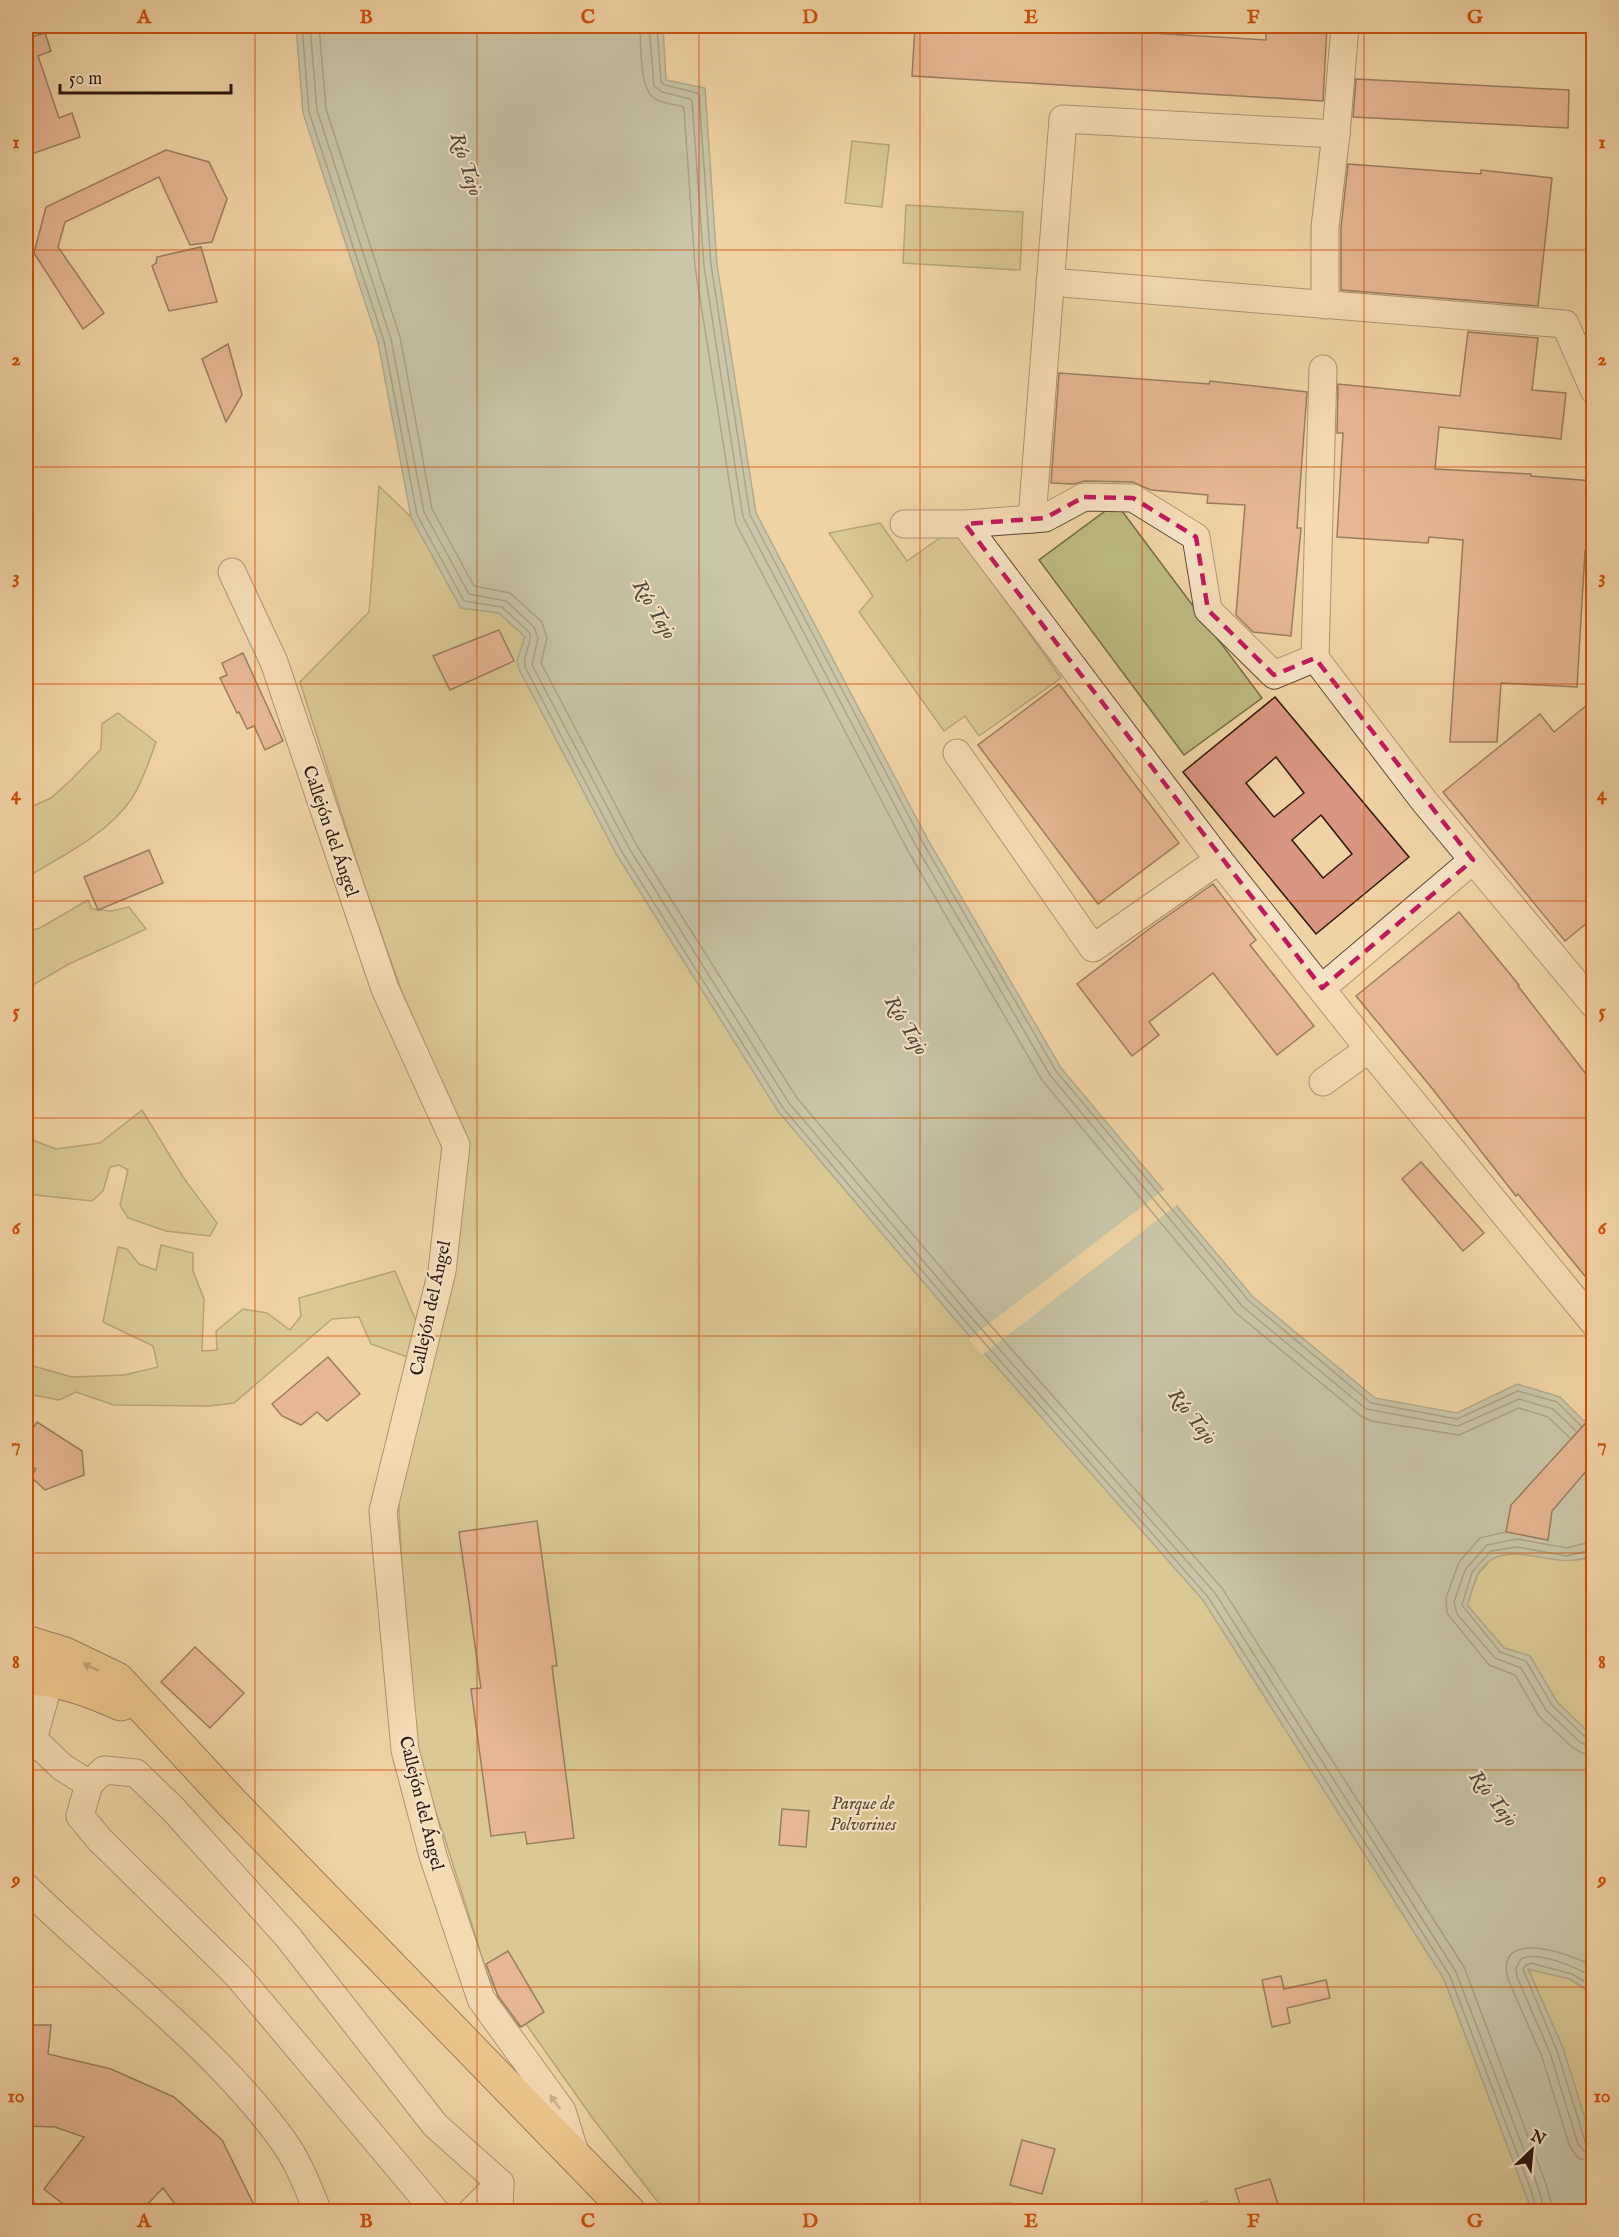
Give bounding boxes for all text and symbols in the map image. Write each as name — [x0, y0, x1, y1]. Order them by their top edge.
text: A — [136, 5, 152, 30]
text: B — [359, 5, 373, 30]
text: C — [581, 5, 595, 30]
text: D — [802, 5, 818, 30]
text: E — [1024, 5, 1038, 30]
text: F — [1247, 5, 1260, 30]
text: G — [1467, 5, 1484, 30]
scale bar — [60, 57, 231, 95]
text: 50 m — [69, 68, 102, 91]
text: 1 — [12, 130, 20, 155]
water label: Río Tajo — [444, 130, 488, 199]
text: 1 — [1598, 130, 1606, 155]
text: 2 — [11, 347, 21, 372]
text: 2 — [1597, 347, 1607, 372]
text: 3 — [12, 565, 20, 590]
text: 3 — [1598, 565, 1606, 590]
water label: Río Tajo — [626, 575, 681, 644]
street label: Callejón del Ángel — [296, 762, 365, 900]
text: 4 — [11, 782, 22, 807]
text: 4 — [1597, 782, 1608, 807]
water label: Río Tajo — [878, 991, 933, 1060]
text: 5 — [12, 999, 20, 1024]
text: 5 — [1598, 999, 1606, 1024]
text: 6 — [12, 1216, 22, 1241]
text: 6 — [1598, 1216, 1608, 1241]
street label: Callejón del Ángel — [404, 1238, 457, 1378]
water label: Río Tajo — [1162, 1383, 1222, 1450]
text: 7 — [11, 1433, 21, 1458]
text: 7 — [1597, 1433, 1607, 1458]
text: 8 — [12, 1650, 20, 1675]
text: 8 — [1598, 1650, 1606, 1675]
one-way arrow — [83, 1662, 100, 1671]
street label: Callejón del Ángel — [393, 1733, 450, 1873]
water label: Río Tajo — [1463, 1765, 1523, 1832]
park label: Parque de Polvorines — [830, 1793, 897, 1837]
text: 9 — [11, 1867, 21, 1892]
text: 9 — [1597, 1867, 1607, 1892]
text: 10 — [7, 2084, 25, 2109]
text: 10 — [1593, 2084, 1611, 2109]
one-way arrow — [549, 2094, 561, 2110]
north arrow — [1502, 2120, 1562, 2180]
text: N — [1526, 2126, 1548, 2150]
text: A — [136, 2209, 152, 2234]
text: B — [359, 2209, 373, 2234]
text: C — [581, 2209, 595, 2234]
text: D — [802, 2209, 818, 2234]
text: E — [1024, 2209, 1038, 2234]
text: F — [1247, 2209, 1260, 2234]
text: G — [1467, 2209, 1484, 2234]

